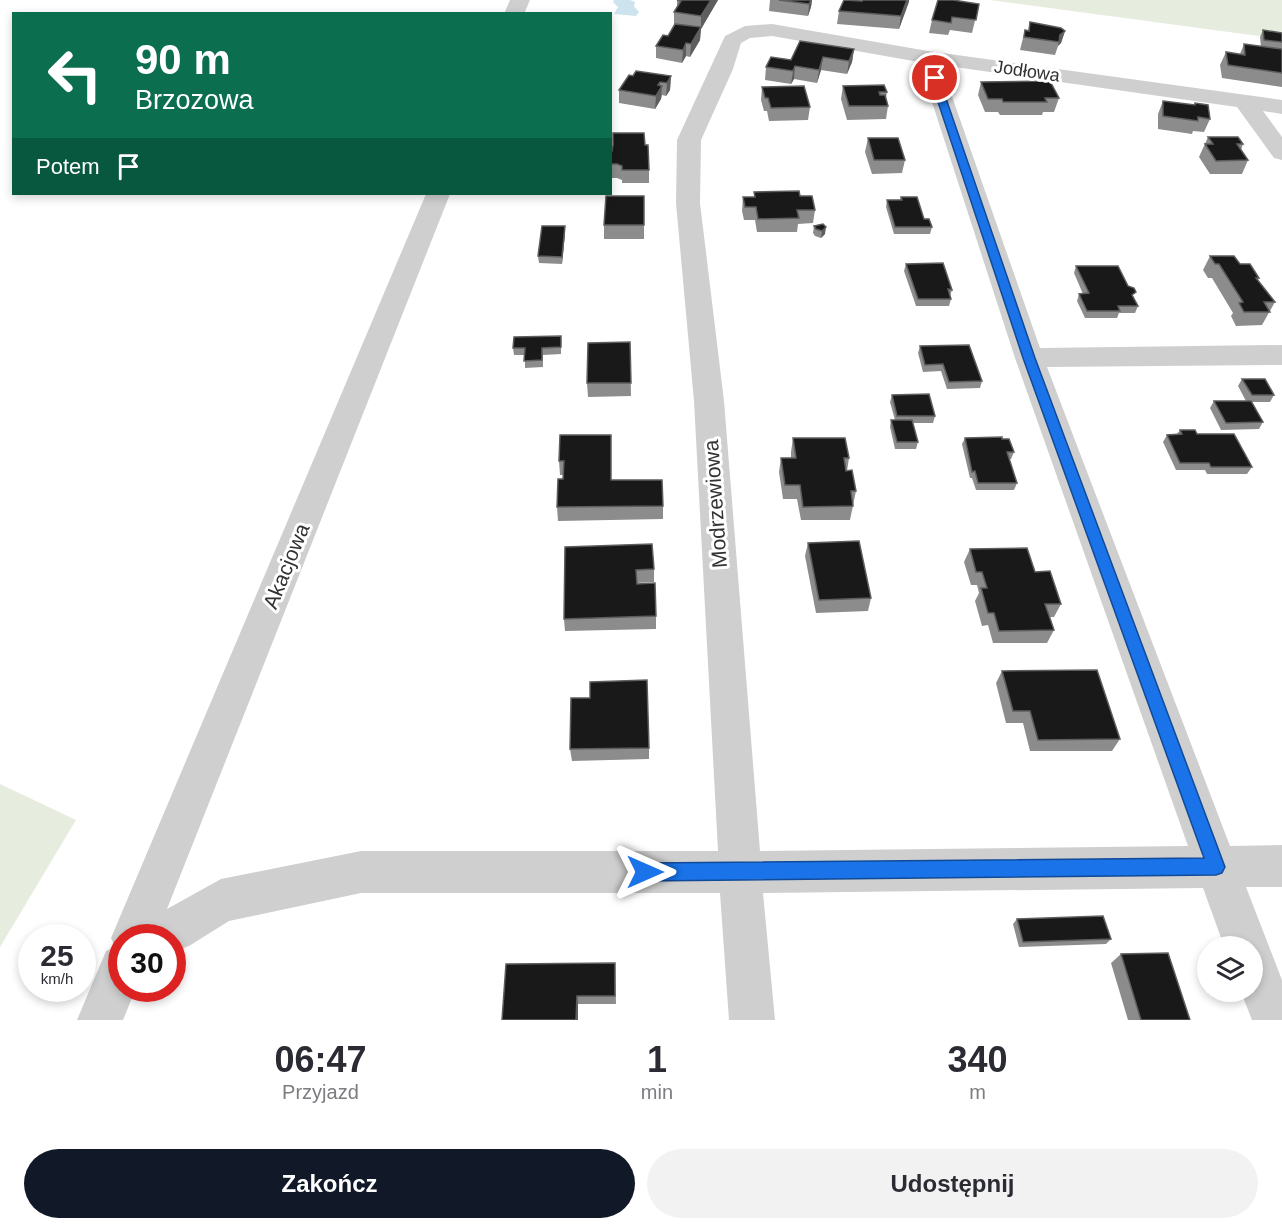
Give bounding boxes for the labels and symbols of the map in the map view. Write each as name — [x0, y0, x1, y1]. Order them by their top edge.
pin — [909, 52, 960, 103]
street label: Jodłowa — [993, 57, 1062, 86]
street label: Modrzewiowa — [699, 439, 731, 569]
street label: Akacjowa — [259, 520, 314, 612]
position arrow — [613, 840, 677, 904]
speed limit sign: 30 — [108, 924, 186, 1002]

